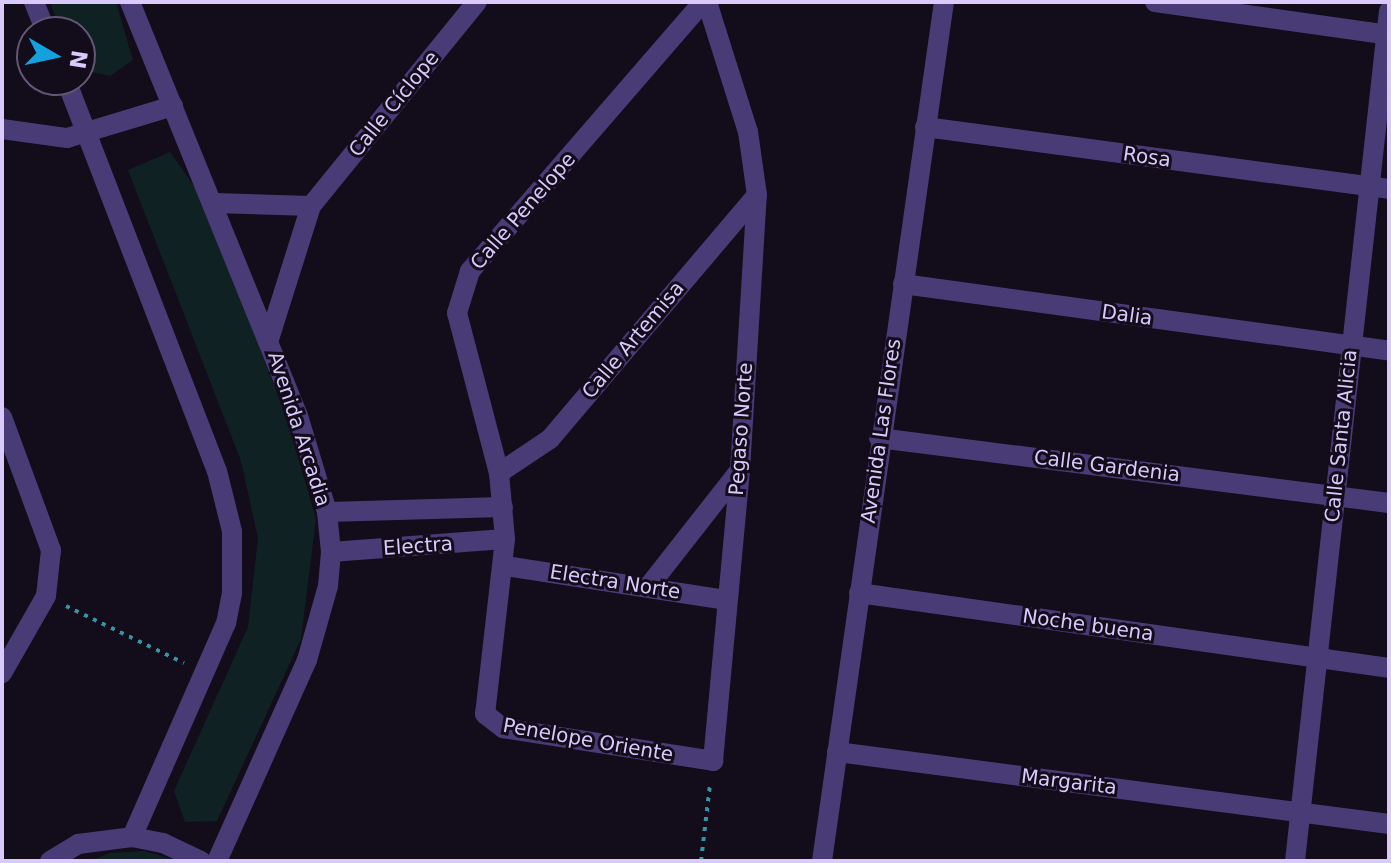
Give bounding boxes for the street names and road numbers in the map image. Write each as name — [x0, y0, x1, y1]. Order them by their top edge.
street label: Calle Cíclope — [344, 46, 444, 162]
street label: Rosa — [1122, 142, 1172, 172]
street label: Calle Penelope — [466, 147, 580, 275]
street label: Calle Artemisa — [577, 276, 689, 404]
street label: Dalia — [1100, 300, 1154, 330]
street label: Avenida Las Flores — [856, 337, 906, 525]
street label: Calle Santa Alicia — [1320, 348, 1362, 524]
street label: Avenida Arcadia — [263, 349, 335, 509]
street label: Pegaso Norte — [724, 362, 758, 496]
street label: Calle Gardenia — [1033, 445, 1181, 487]
street label: Electra — [382, 532, 454, 560]
street label: Electra Norte — [548, 560, 682, 604]
street label: Noche buena — [1021, 604, 1155, 646]
street label: Penelope Oriente — [501, 713, 675, 767]
street label: Margarita — [1020, 764, 1118, 800]

